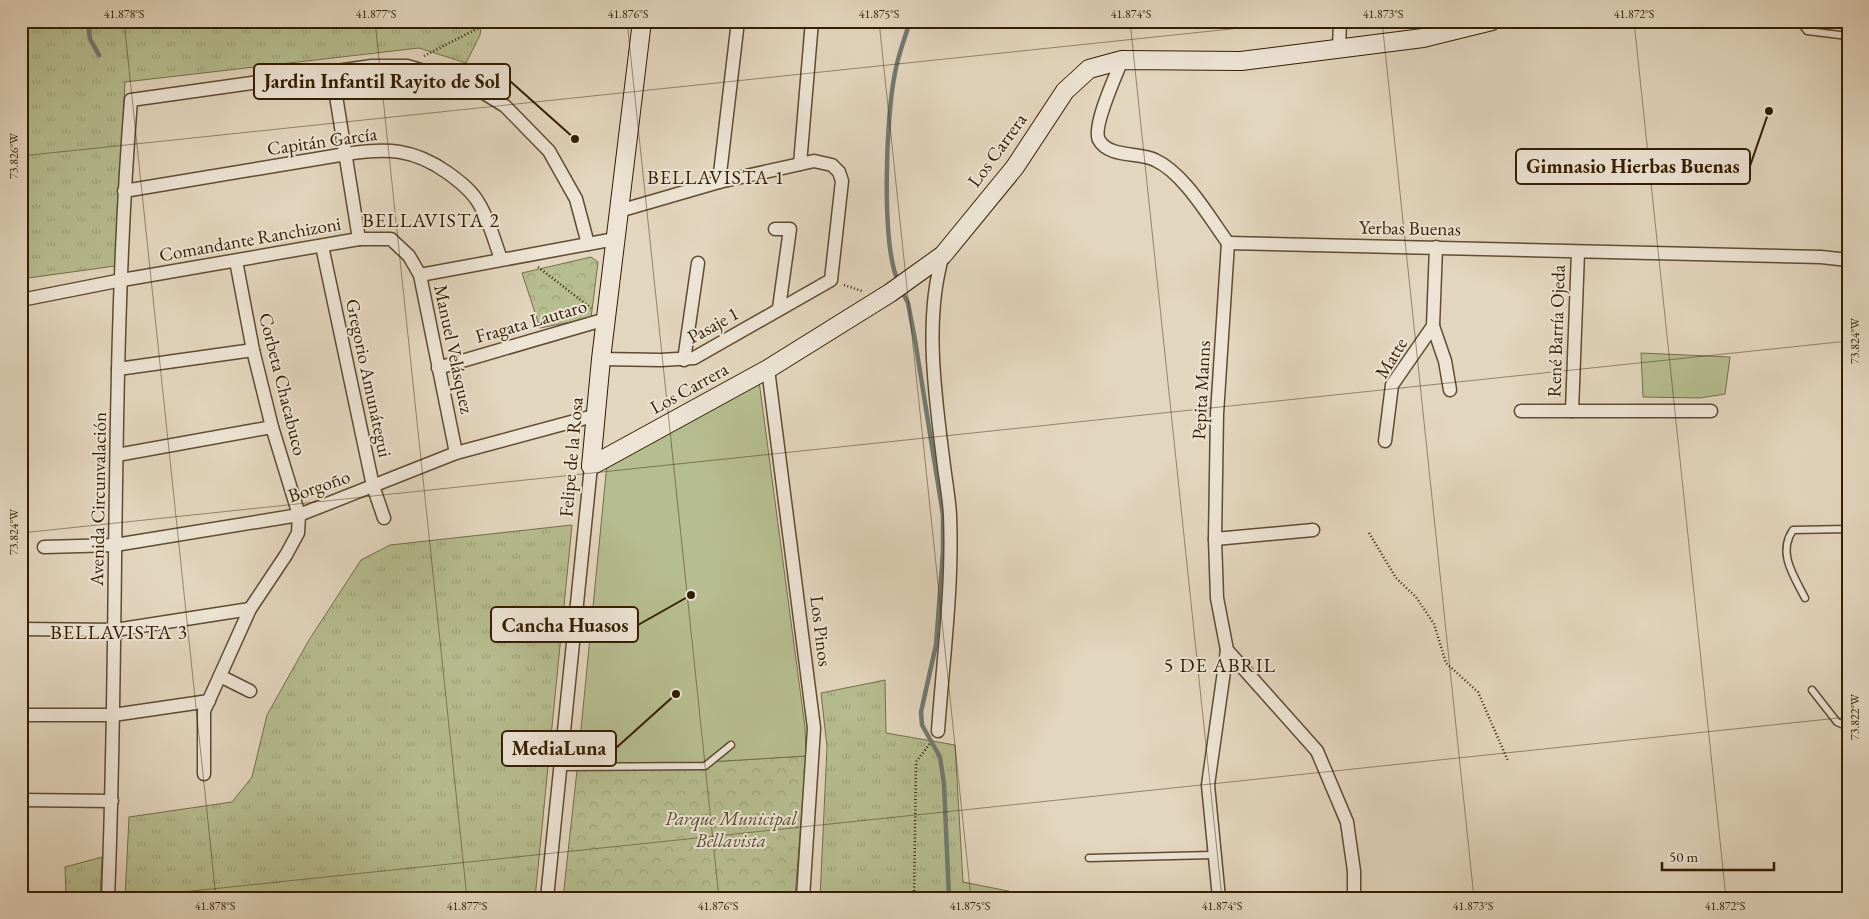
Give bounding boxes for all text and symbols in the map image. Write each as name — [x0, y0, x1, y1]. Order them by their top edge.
text: 41.878°S — [104, 6, 145, 22]
text: 41.877°S — [356, 6, 397, 22]
text: 41.876°S — [608, 6, 649, 22]
text: 41.875°S — [859, 6, 900, 22]
text: 41.874°S — [1111, 6, 1152, 22]
text: 41.873°S — [1363, 6, 1404, 22]
text: 41.872°S — [1614, 6, 1655, 22]
callout: Jardin Infantil Rayito de Sol — [254, 64, 510, 99]
text: Jardin Infantil Rayito de Sol — [262, 68, 501, 94]
street label: Los Carrera — [962, 108, 1032, 192]
street label: Capitán García — [265, 121, 379, 161]
text: 73.826°W — [6, 132, 22, 179]
callout: Gimnasio Hierbas Buenas — [1516, 149, 1750, 184]
text: Gimnasio Hierbas Buenas — [1526, 153, 1740, 179]
district label: BELLAVISTA 1 — [647, 164, 785, 190]
district label: BELLAVISTA 2 — [362, 207, 500, 233]
street label: Comandante Ranchizoni — [157, 211, 343, 267]
street label: Yerbas Buenas — [1359, 215, 1461, 241]
street label: René Barría Ojeda — [1541, 264, 1571, 398]
street label: Manuel Velásquez — [428, 282, 480, 417]
street label: Fragata Lautaro — [472, 293, 590, 349]
street label: Gregorio Amunátegui — [340, 296, 398, 460]
street label: Pasaje 1 — [683, 301, 743, 349]
street label: Corbeta Chacabuco — [253, 310, 313, 458]
text: 73.824°W — [1847, 317, 1863, 364]
street label: Matte — [1369, 333, 1413, 383]
street label: Pepita Manns — [1186, 340, 1216, 440]
street label: Los Carrera — [646, 356, 733, 420]
street label: Felipe de la Rosa — [553, 396, 589, 518]
street label: Avenida Circunvalación — [84, 412, 112, 587]
street label: Borgoño — [285, 464, 353, 508]
text: 73.824°W — [6, 508, 22, 555]
street label: Los Pinos — [804, 594, 838, 668]
callout: Cancha Huasos — [491, 607, 638, 642]
text: Cancha Huasos — [502, 612, 628, 638]
district label: BELLAVISTA 3 — [50, 619, 188, 645]
district label: 5 DE ABRIL — [1164, 652, 1276, 678]
text: 73.822°W — [1847, 693, 1863, 740]
callout: MediaLuna — [502, 731, 616, 766]
text: MediaLuna — [512, 735, 607, 761]
park label: Parque Municipal Bellavista — [665, 806, 798, 853]
scale bar — [1662, 839, 1774, 871]
text: 50 m — [1669, 847, 1698, 866]
text: 41.878°S — [195, 898, 236, 914]
text: 41.877°S — [447, 898, 488, 914]
text: 41.876°S — [698, 898, 739, 914]
text: 41.875°S — [950, 898, 991, 914]
text: 41.874°S — [1202, 898, 1243, 914]
text: 41.873°S — [1453, 898, 1494, 914]
text: 41.872°S — [1705, 898, 1746, 914]

